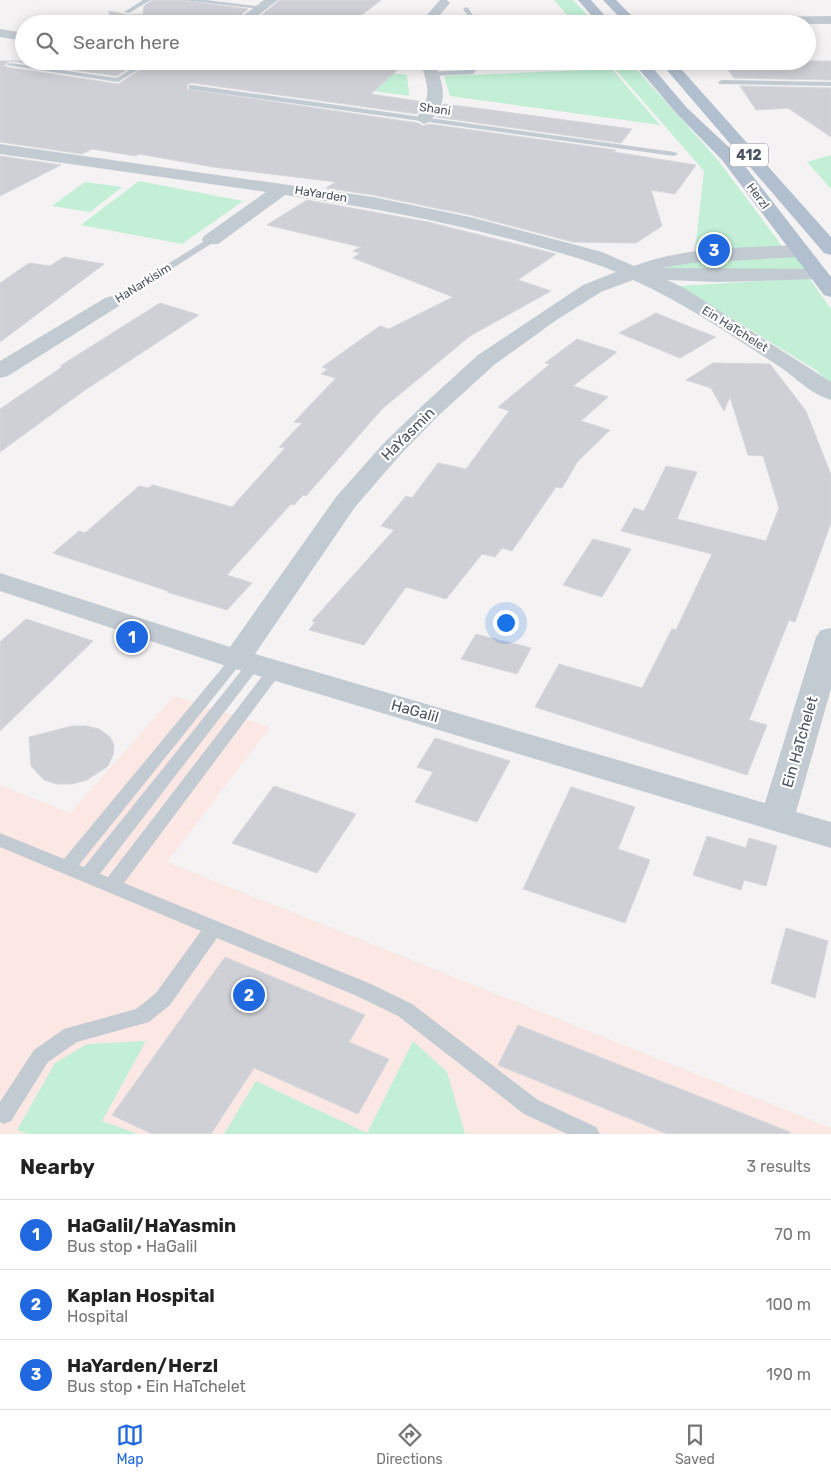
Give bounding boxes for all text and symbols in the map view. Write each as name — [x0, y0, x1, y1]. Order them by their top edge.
search box — [15, 15, 816, 70]
icon: search — [33, 29, 61, 57]
text: Search here — [73, 31, 180, 54]
street label: Shani — [418, 100, 452, 118]
road number: 412 — [730, 144, 768, 166]
street label: Herzl — [744, 180, 772, 212]
street label: HaYarden — [294, 183, 348, 205]
pin: 3 — [698, 231, 730, 269]
street label: HaNarkisim — [112, 260, 174, 306]
street label: Ein HaTchelet — [699, 303, 771, 355]
street label: HaYasmin — [378, 404, 438, 464]
your location — [493, 610, 519, 636]
pin: 1 — [116, 618, 148, 656]
street label: Ein HaTchelet — [778, 694, 822, 790]
street label: HaGalil — [389, 696, 441, 726]
pin: 2 — [233, 976, 265, 1014]
text: Nearby — [20, 1154, 95, 1179]
text: 3 results — [746, 1157, 811, 1176]
text: HaGalil/HaYasmin — [67, 1214, 236, 1237]
text: 1 — [32, 1225, 40, 1244]
text: 70 m — [774, 1225, 811, 1244]
text: Bus stop · HaGalil — [67, 1237, 197, 1256]
text: Kaplan Hospital — [67, 1284, 215, 1307]
text: 2 — [31, 1295, 41, 1314]
text: 100 m — [766, 1295, 811, 1314]
text: Hospital — [67, 1307, 128, 1326]
text: HaYarden/Herzl — [67, 1354, 218, 1377]
text: 3 — [31, 1365, 41, 1384]
text: 190 m — [766, 1365, 811, 1384]
text: Bus stop · Ein HaTchelet — [67, 1377, 246, 1396]
tab: Map — [116, 1421, 144, 1468]
tab: Directions — [376, 1421, 443, 1468]
tab: Saved — [675, 1421, 715, 1468]

